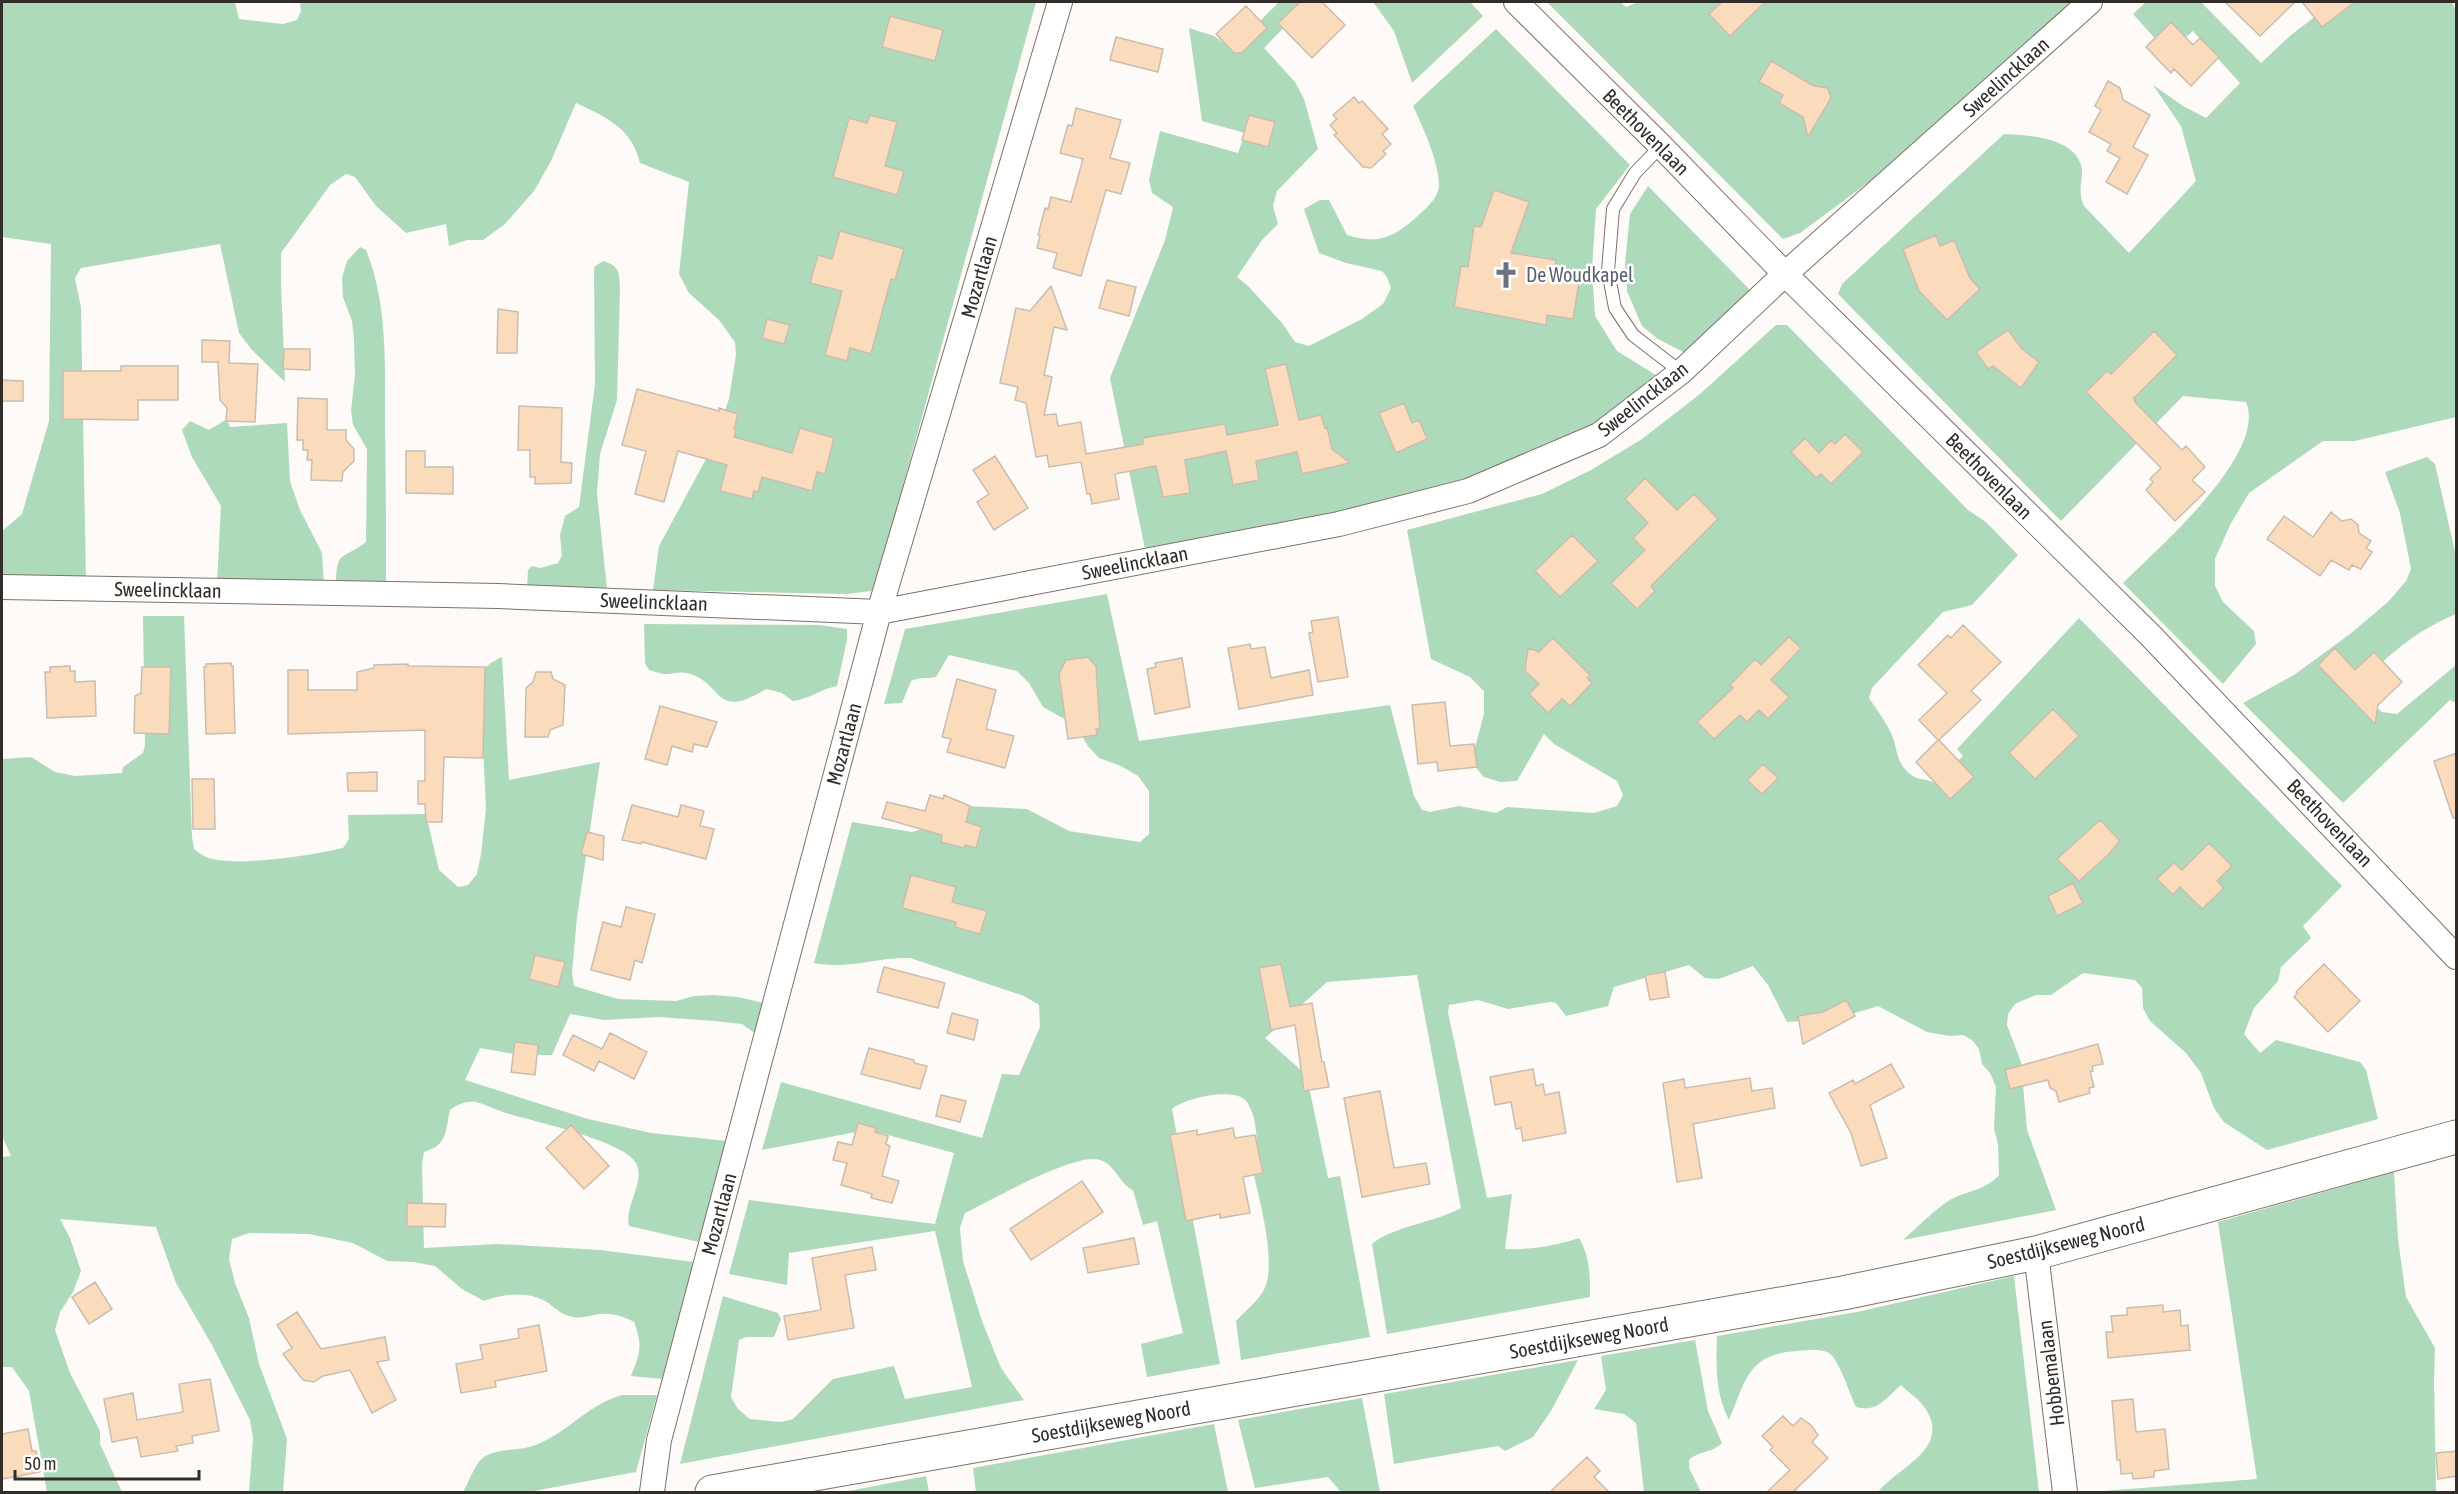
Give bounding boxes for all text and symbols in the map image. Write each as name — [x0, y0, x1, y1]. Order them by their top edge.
street label: Sweelincklaan — [1958, 32, 2053, 121]
street label: Beethovenlaan — [1598, 84, 1694, 180]
street label: Mozartlaan — [956, 233, 1001, 320]
church icon: De Woudkapel — [1491, 260, 1521, 290]
place label: De Woudkapel — [1526, 263, 1634, 286]
street label: Sweelincklaan — [1593, 356, 1692, 441]
street label: Beethovenlaan — [1941, 428, 2037, 524]
street label: Sweelincklaan — [1080, 541, 1190, 584]
street label: Sweelincklaan — [114, 577, 222, 602]
street label: Sweelincklaan — [600, 588, 708, 615]
street label: Mozartlaan — [822, 700, 866, 787]
street label: Beethovenlaan — [2283, 774, 2378, 871]
street label: Mozartlaan — [697, 1170, 741, 1257]
street label: Soestdijkseweg Noord — [1985, 1212, 2147, 1273]
street label: Soestdijkseweg Noord — [1508, 1312, 1670, 1363]
street label: Hobbemalaan — [2033, 1319, 2068, 1427]
street label: Soestdijkseweg Noord — [1030, 1396, 1192, 1447]
scale bar — [15, 1443, 200, 1481]
text: 50 m — [24, 1453, 56, 1474]

